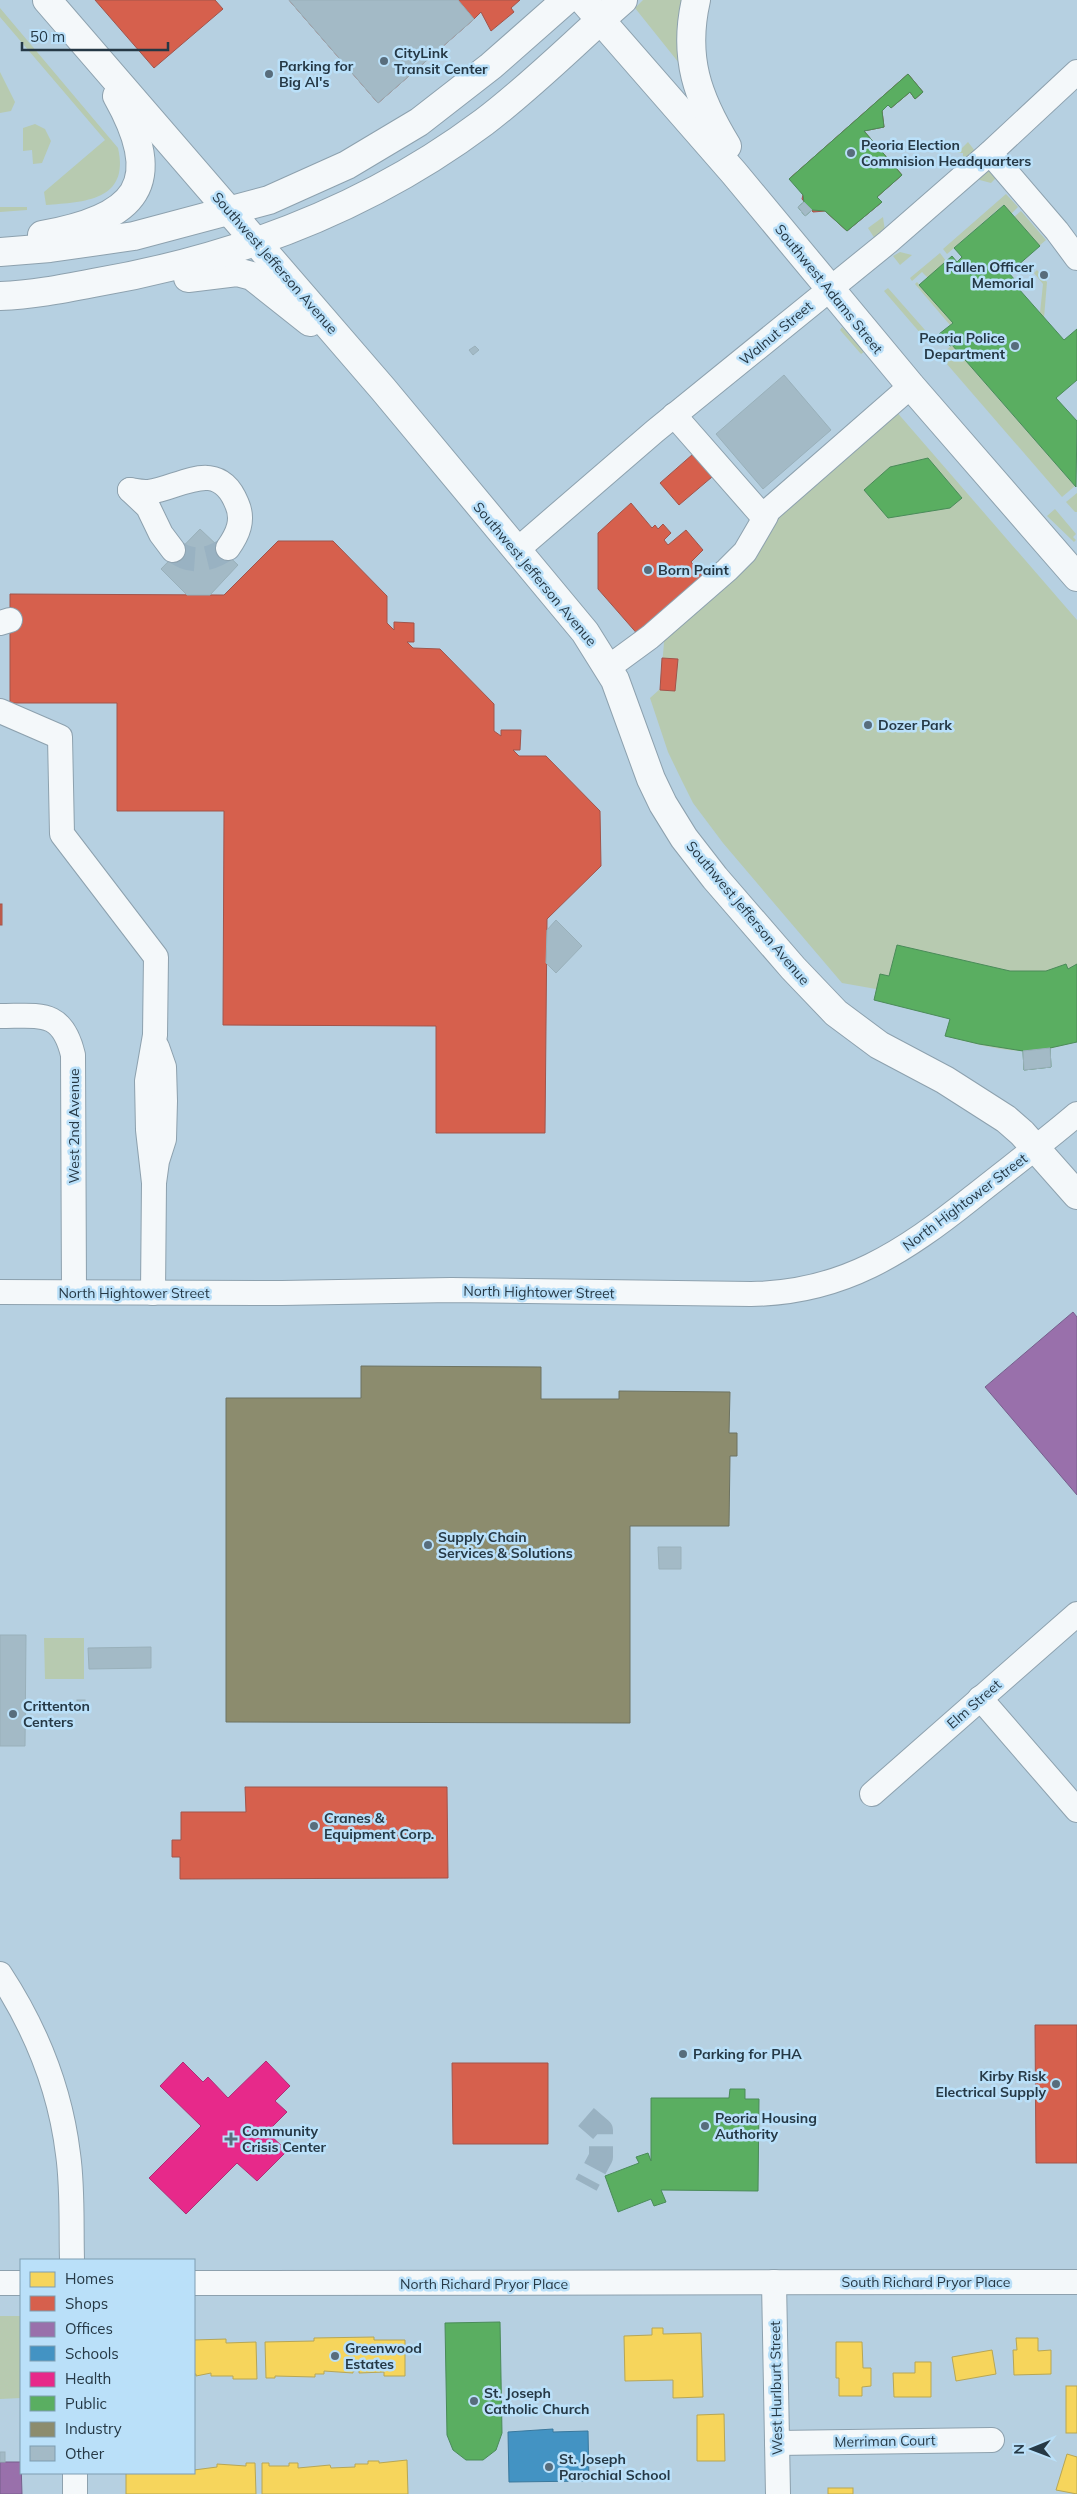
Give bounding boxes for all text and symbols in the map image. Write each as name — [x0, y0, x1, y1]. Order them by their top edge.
scale bar — [22, 20, 169, 52]
text: 50 m — [30, 27, 65, 46]
place label: CityLink Transit Center — [394, 44, 488, 78]
marker: CityLink Transit Center — [378, 55, 390, 67]
place label: Parking for Big Al's — [279, 57, 354, 91]
marker: Parking for Big Al's — [263, 68, 275, 80]
place label: Peoria Election Commision Headquarters — [861, 136, 1031, 170]
marker: Peoria Election Commision Headquarters — [845, 147, 857, 159]
street label: Southwest Jefferson Avenue — [208, 188, 342, 338]
street label: Southwest Adams Street — [771, 221, 887, 358]
place label: Fallen Officer Memorial — [946, 258, 1034, 292]
marker: Fallen Officer Memorial — [1038, 269, 1050, 281]
street label: Walnut Street — [736, 297, 816, 369]
place label: Peoria Police Department — [919, 329, 1006, 363]
marker: Peoria Police Department — [1009, 340, 1021, 352]
street label: Southwest Jefferson Avenue — [469, 498, 601, 650]
place label: Born Paint — [658, 561, 730, 579]
marker: Born Paint — [642, 564, 654, 576]
place label: Dozer Park — [878, 716, 952, 734]
marker: Dozer Park — [862, 719, 874, 731]
street label: Southwest Jefferson Avenue — [682, 837, 814, 989]
street label: West 2nd Avenue — [65, 1068, 83, 1184]
street label: North Hightower Street — [899, 1149, 1031, 1255]
street label: North Hightower Street — [463, 1282, 615, 1302]
street label: North Hightower Street — [58, 1284, 210, 1302]
place label: Supply Chain Services & Solutions — [438, 1528, 573, 1562]
marker: Supply Chain Services & Solutions — [422, 1539, 434, 1551]
street label: Elm Street — [943, 1675, 1005, 1733]
place label: Crittenton Centers — [23, 1697, 90, 1731]
marker: Crittenton Centers — [7, 1708, 19, 1720]
place label: Cranes & Equipment Corp. — [324, 1809, 434, 1843]
marker: Cranes & Equipment Corp. — [308, 1820, 320, 1832]
place label: Parking for PHA — [693, 2045, 802, 2063]
marker: Parking for PHA — [677, 2048, 689, 2060]
place label: Kirby Risk Electrical Supply — [936, 2067, 1046, 2101]
marker: Kirby Risk Electrical Supply — [1050, 2078, 1062, 2090]
place label: Peoria Housing Authority — [715, 2109, 817, 2143]
marker: Peoria Housing Authority — [699, 2120, 711, 2132]
place label: Community Crisis Center — [242, 2122, 326, 2156]
marker: Community Crisis Center — [224, 2132, 238, 2146]
legend — [20, 2259, 195, 2474]
text: Homes — [65, 2269, 114, 2288]
street label: South Richard Pryor Place — [842, 2273, 1010, 2291]
street label: North Richard Pryor Place — [400, 2275, 568, 2293]
text: Shops — [65, 2294, 108, 2313]
text: Offices — [65, 2319, 113, 2338]
street label: West Hurlburt Street — [766, 2321, 786, 2455]
place label: Greenwood Estates — [345, 2339, 422, 2373]
text: Schools — [65, 2344, 119, 2363]
marker: Greenwood Estates — [329, 2350, 341, 2362]
text: Health — [65, 2369, 111, 2388]
place label: St. Joseph Catholic Church — [484, 2384, 590, 2418]
text: Public — [65, 2394, 107, 2413]
marker: St. Joseph Catholic Church — [468, 2395, 480, 2407]
text: Industry — [65, 2419, 122, 2438]
north arrow — [1007, 2424, 1057, 2474]
street label: Merriman Court — [834, 2431, 936, 2451]
text: Other — [65, 2444, 105, 2463]
text: N — [1010, 2444, 1028, 2455]
place label: St. Joseph Parochial School — [559, 2450, 670, 2484]
marker: St. Joseph Parochial School — [543, 2461, 555, 2473]

